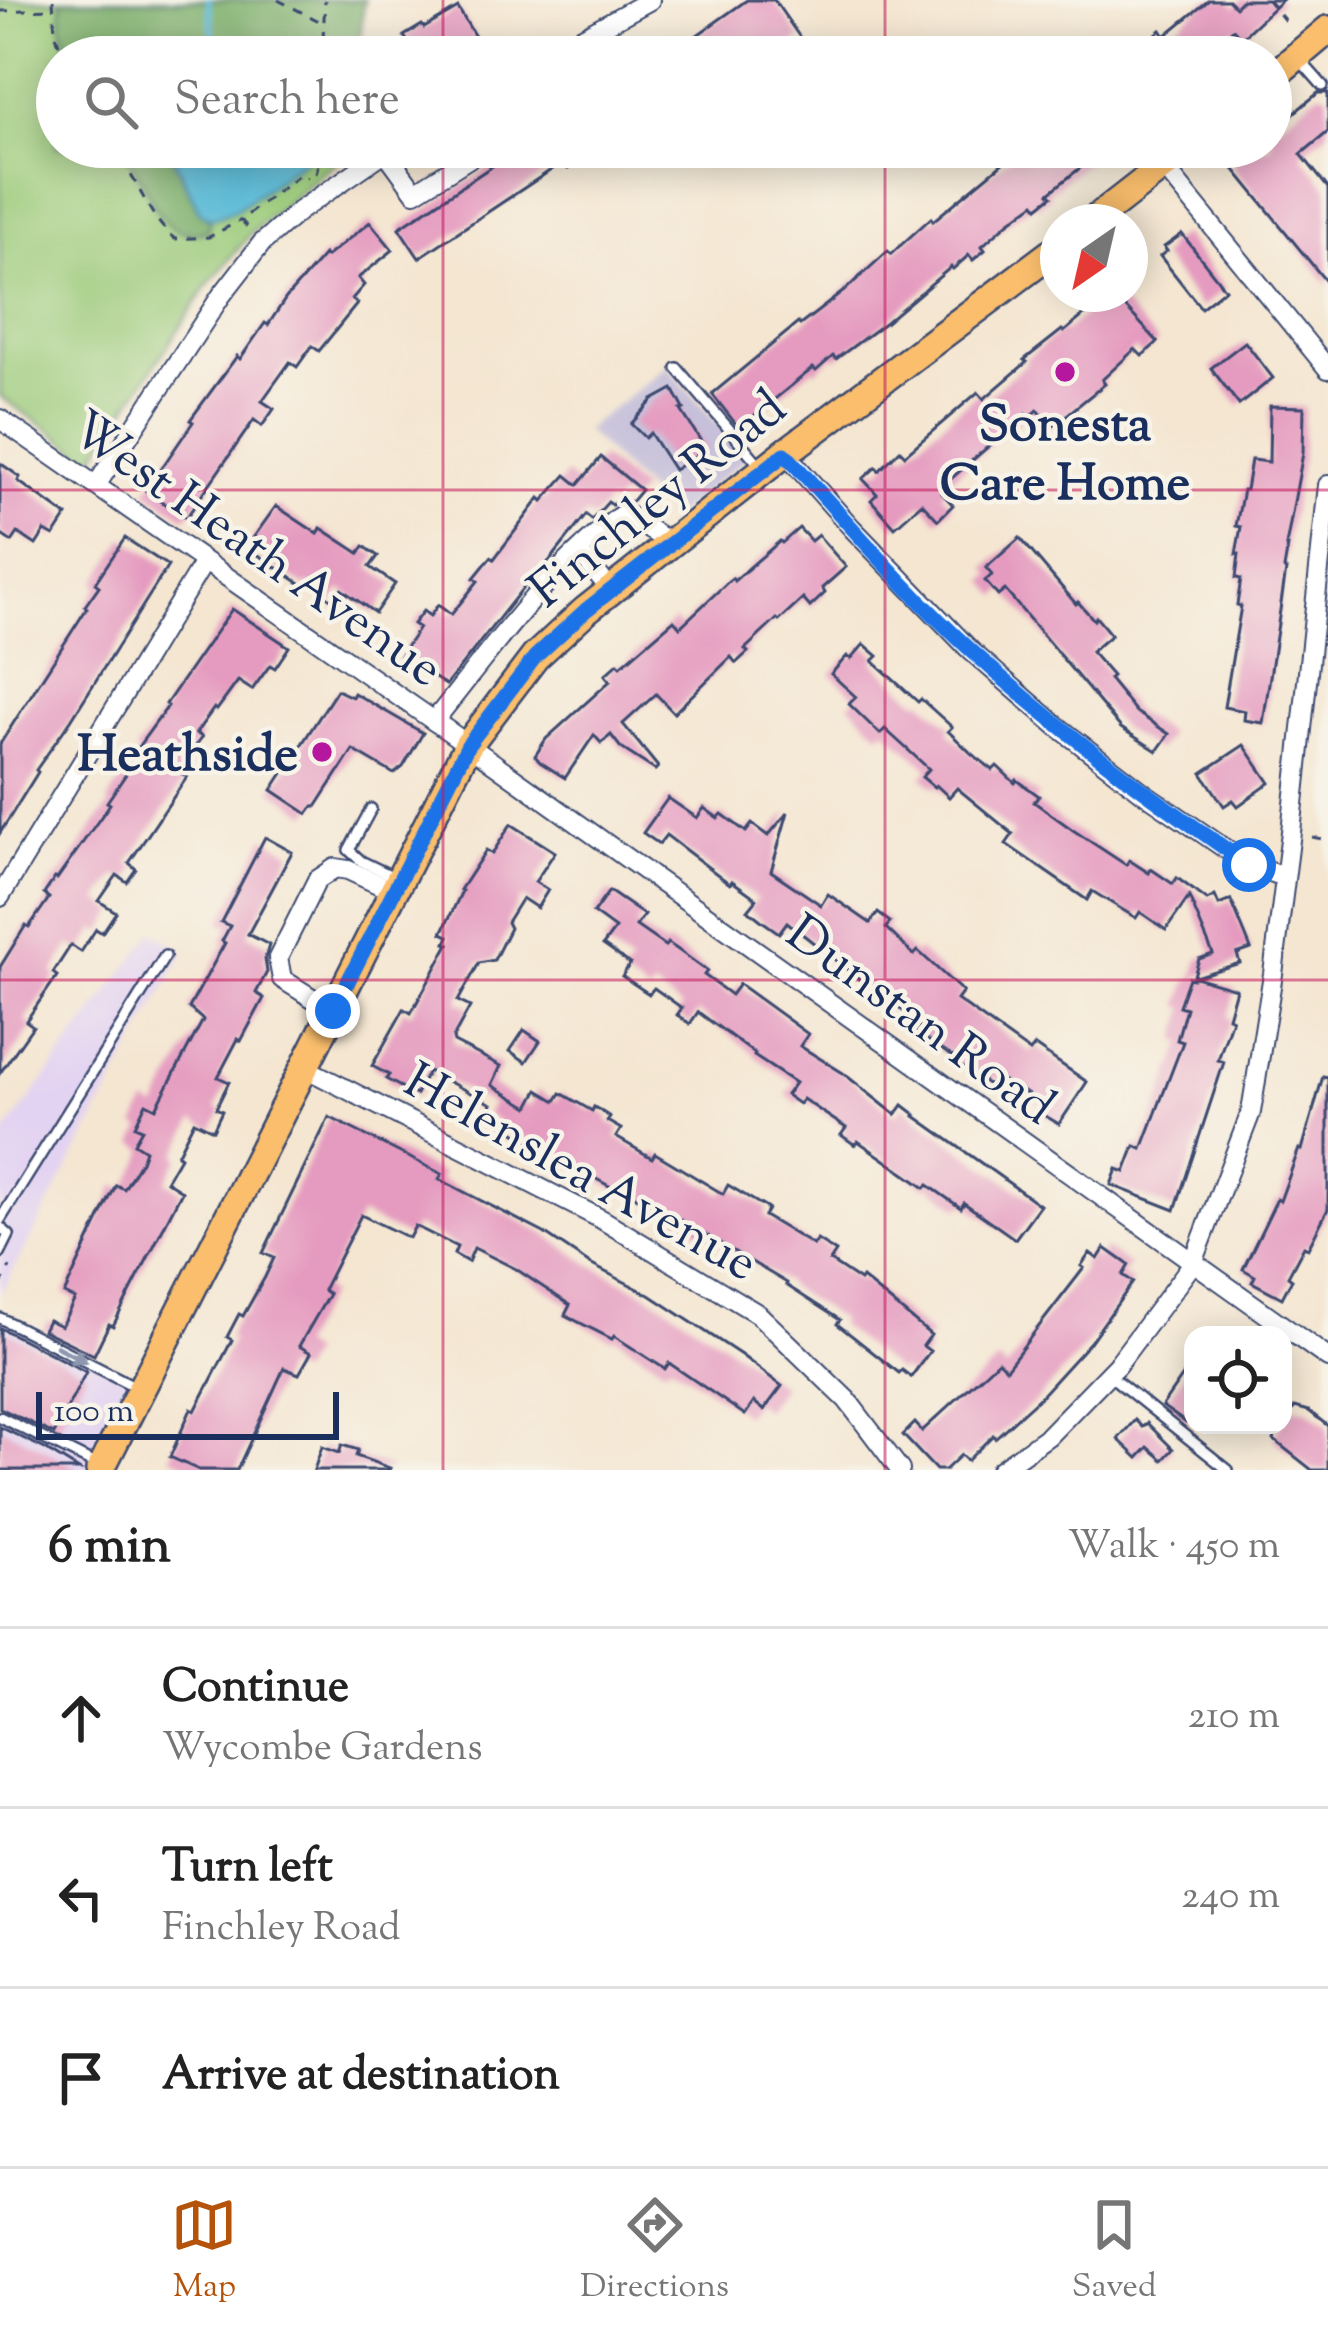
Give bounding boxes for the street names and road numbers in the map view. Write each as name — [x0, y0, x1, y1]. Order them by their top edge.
street label: Finchley Road — [515, 375, 804, 628]
street label: West Heath Avenue — [54, 396, 456, 707]
street label: Dunstan Road — [769, 900, 1068, 1145]
street label: Helenslea Avenue — [389, 1047, 769, 1302]

